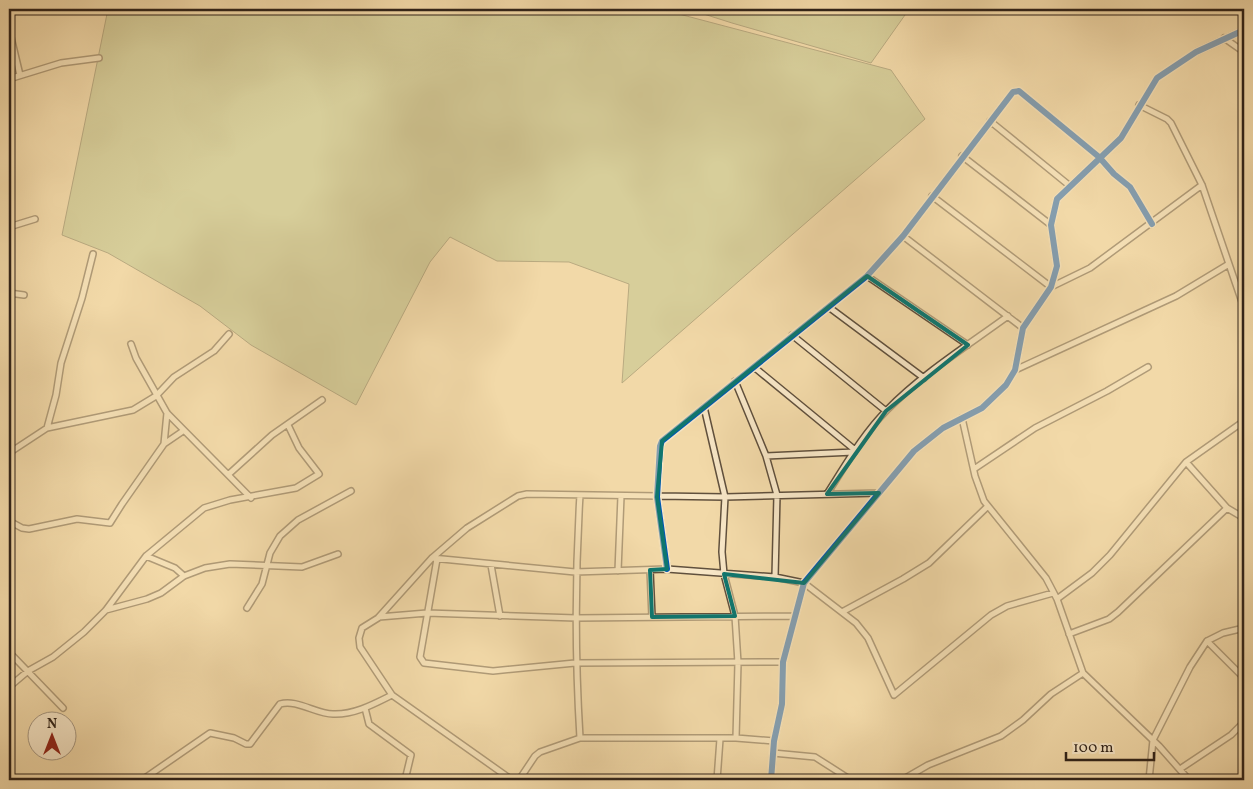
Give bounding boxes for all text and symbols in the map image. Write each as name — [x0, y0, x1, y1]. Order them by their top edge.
north arrow — [28, 712, 78, 762]
text: N — [47, 715, 57, 734]
scale bar — [1066, 729, 1153, 761]
text: 100 m — [1073, 738, 1113, 759]

